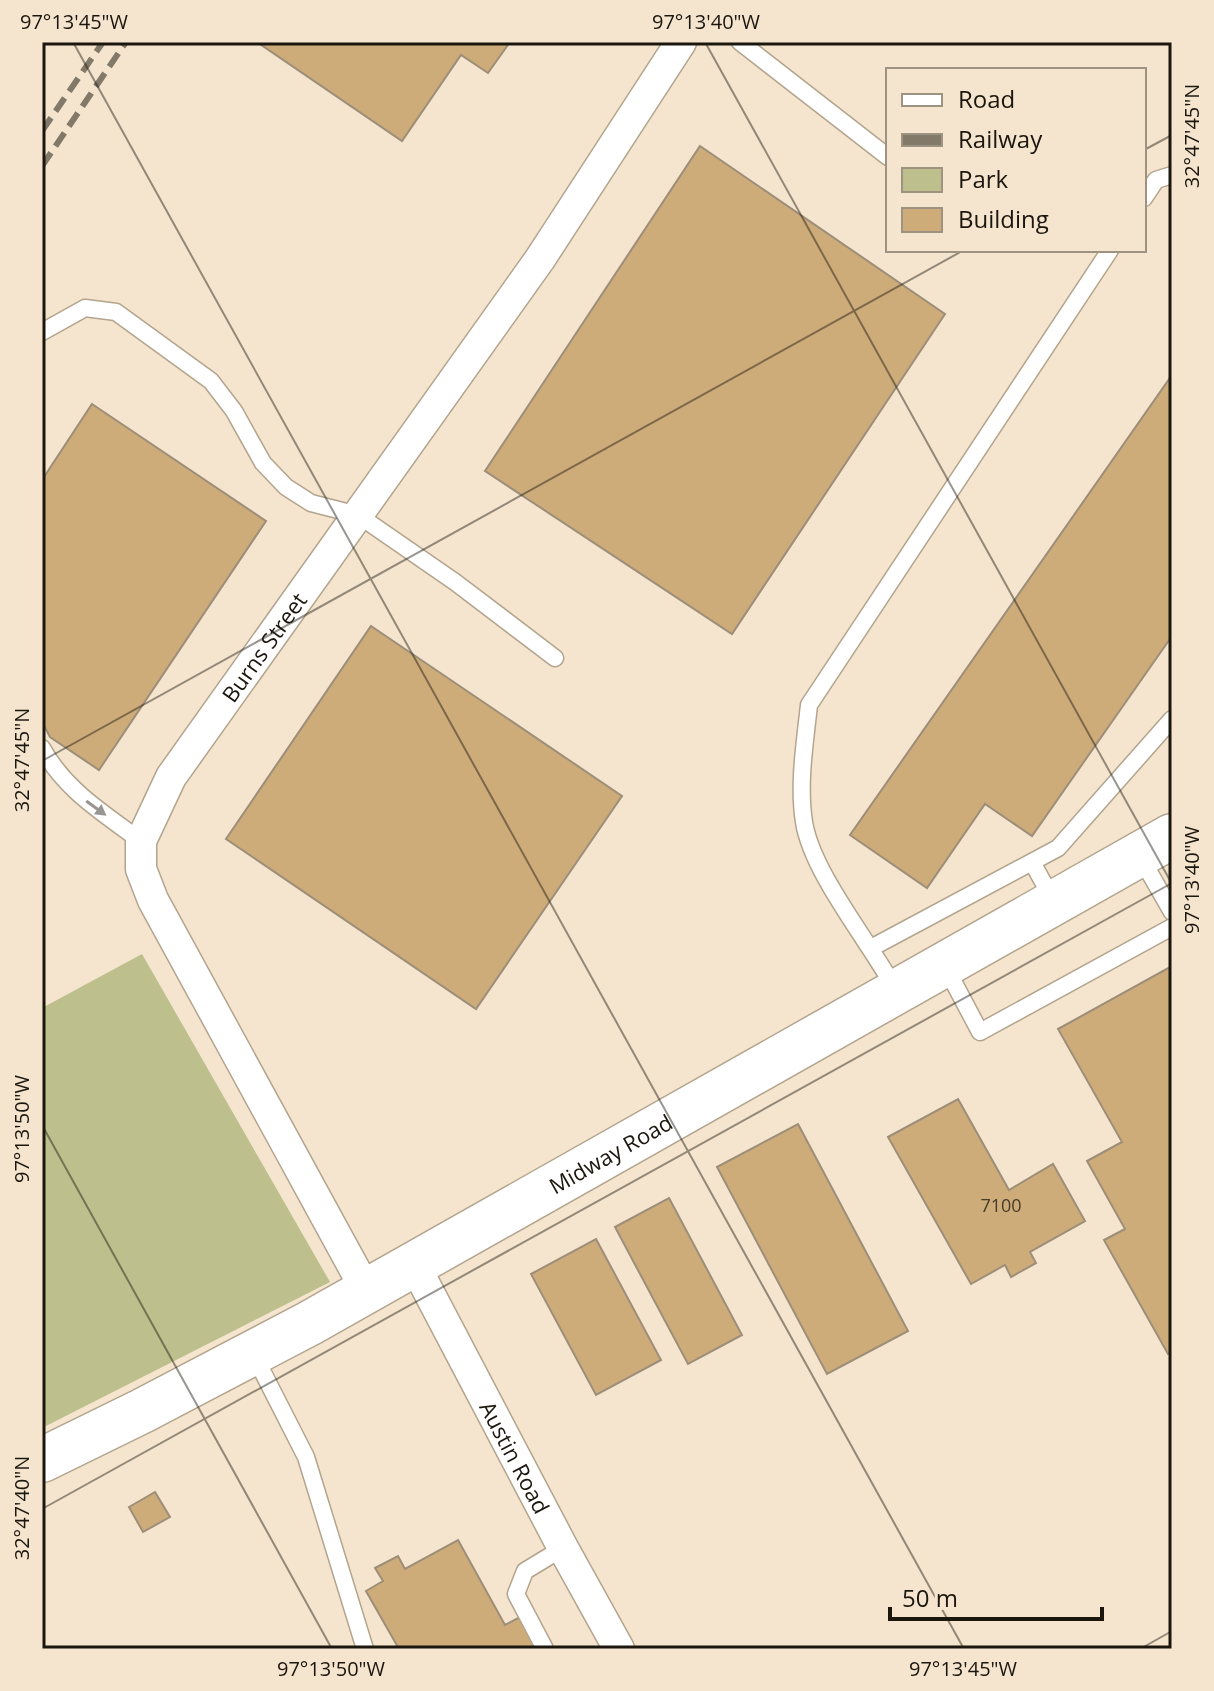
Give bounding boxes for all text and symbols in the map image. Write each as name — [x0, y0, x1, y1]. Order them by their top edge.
text: 97°13'45"W — [20, 8, 129, 35]
text: 97°13'40"W — [652, 8, 761, 35]
legend — [886, 68, 1146, 252]
text: Road — [958, 82, 1015, 115]
text: 32°47'45"N — [1178, 84, 1205, 188]
text: Railway — [958, 122, 1043, 155]
text: Park — [958, 162, 1009, 195]
text: Building — [958, 202, 1049, 235]
street label: Burns Street — [214, 586, 313, 708]
text: 32°47'45"N — [8, 708, 35, 812]
one-way arrow — [85, 800, 106, 815]
text: 97°13'40"W — [1178, 825, 1205, 934]
text: 97°13'50"W — [8, 1074, 35, 1183]
street label: Midway Road — [543, 1106, 678, 1200]
house number: 7100 — [980, 1193, 1022, 1217]
street label: Austin Road — [473, 1396, 557, 1518]
text: 32°47'40"N — [8, 1456, 35, 1560]
scale bar — [890, 1571, 1102, 1621]
text: 50 m — [902, 1581, 958, 1614]
text: 97°13'50"W — [277, 1655, 386, 1682]
text: 97°13'45"W — [909, 1655, 1018, 1682]

